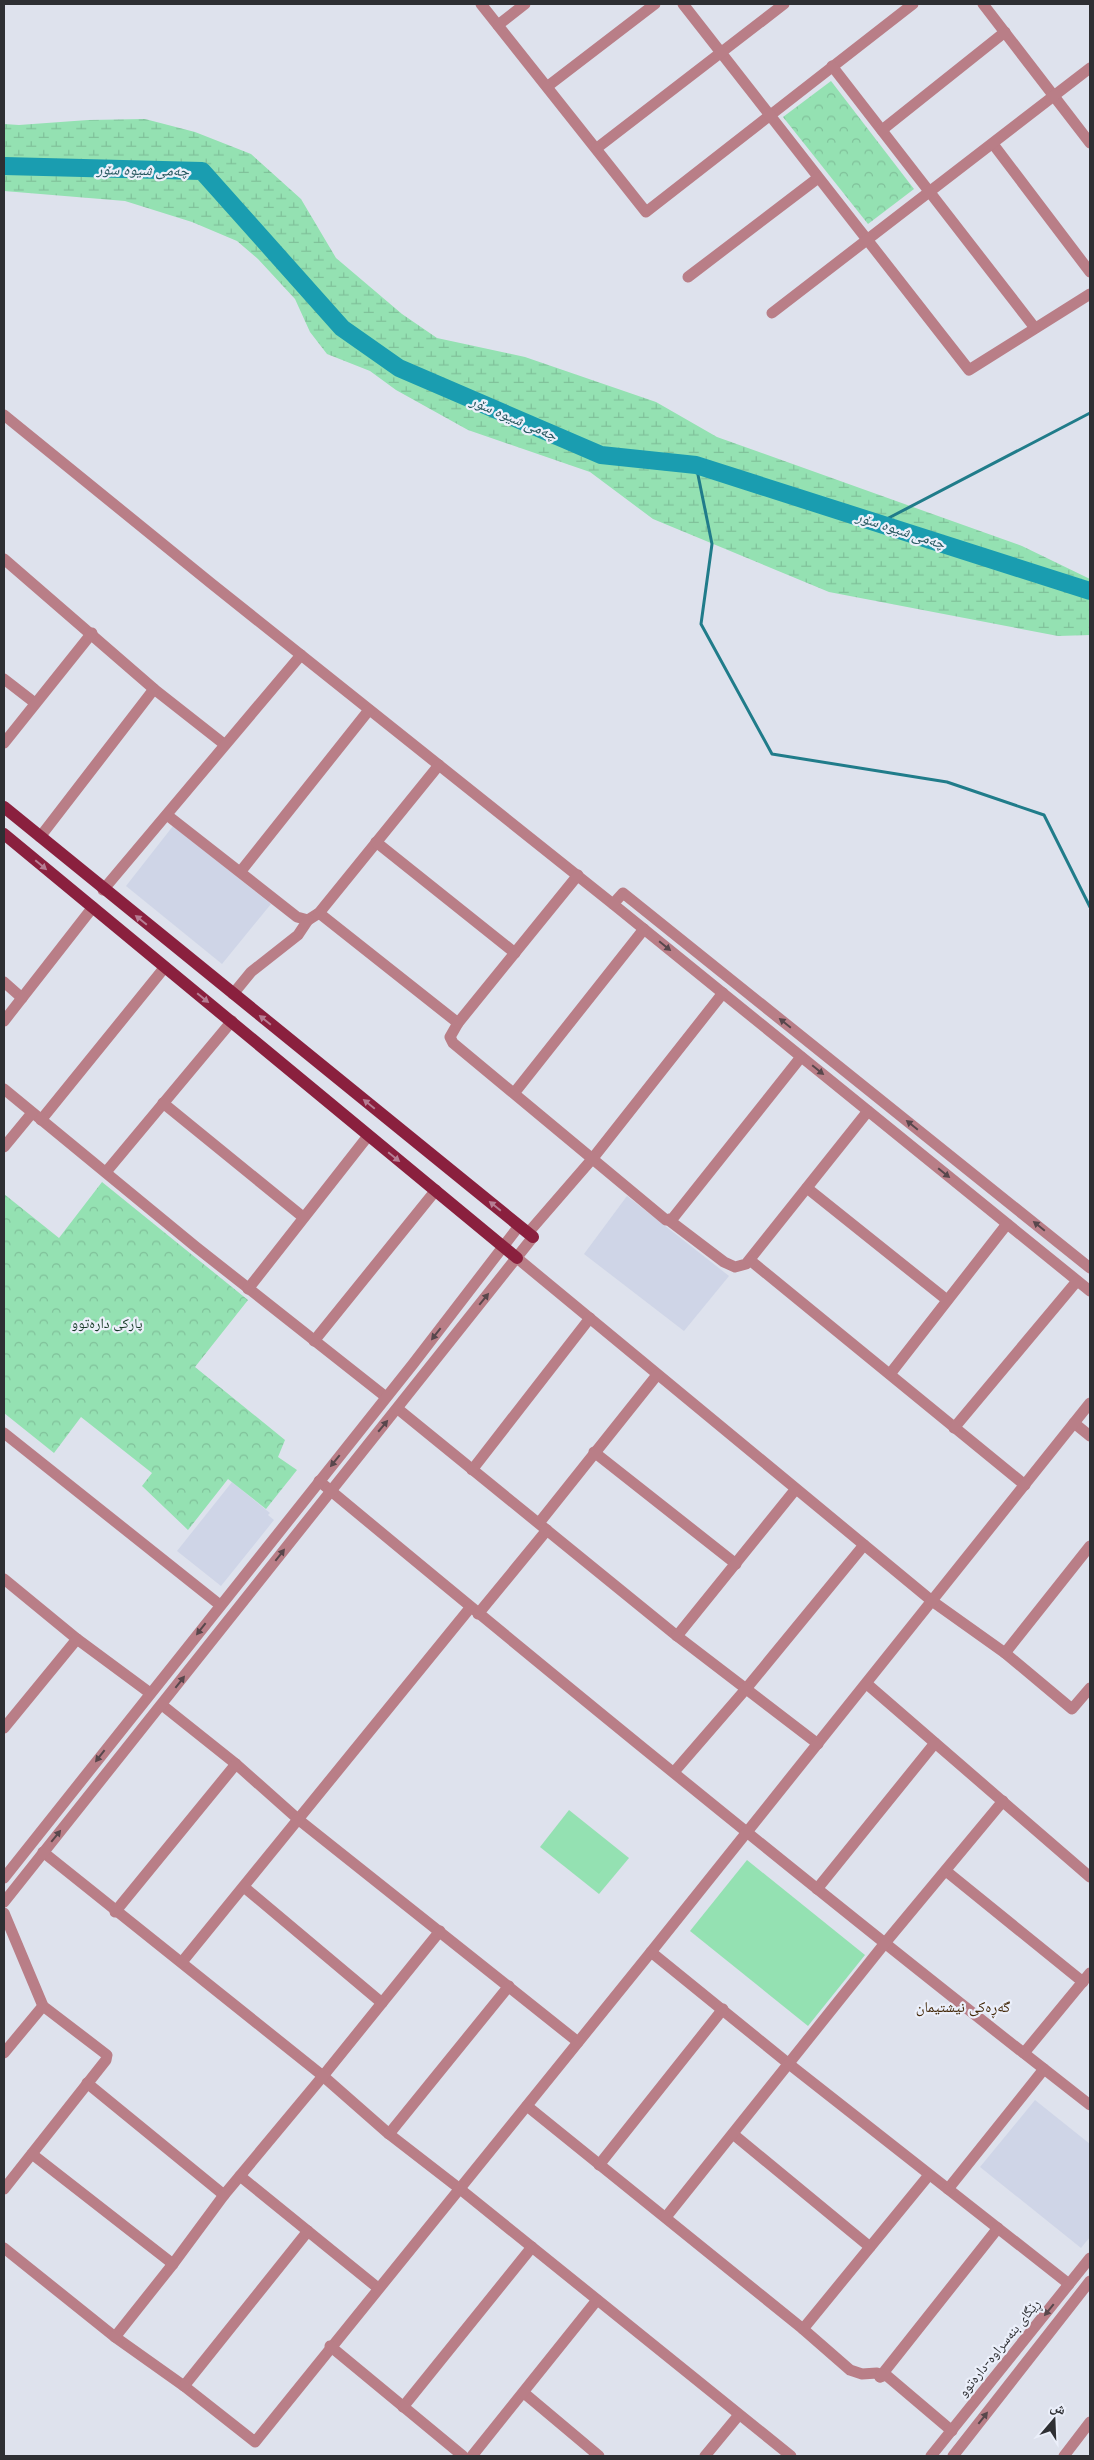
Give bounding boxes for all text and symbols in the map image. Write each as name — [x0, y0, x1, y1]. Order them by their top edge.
water label: چەمی شیوە سۆر — [96, 160, 190, 180]
water label: چەمی شیوە سۆر — [467, 391, 560, 445]
water label: چەمی شیوە سۆر — [853, 507, 948, 553]
one-way arrow — [35, 859, 48, 870]
one-way arrow — [134, 914, 147, 925]
one-way arrow — [658, 940, 671, 951]
one-way arrow — [197, 992, 209, 1003]
one-way arrow — [259, 1014, 272, 1025]
one-way arrow — [779, 1018, 792, 1029]
one-way arrow — [811, 1065, 824, 1076]
one-way arrow — [363, 1098, 376, 1109]
one-way arrow — [905, 1119, 918, 1130]
one-way arrow — [387, 1151, 400, 1162]
one-way arrow — [937, 1167, 950, 1178]
one-way arrow — [489, 1201, 502, 1212]
one-way arrow — [1032, 1221, 1045, 1232]
one-way arrow — [479, 1292, 490, 1305]
park label: پارکی دارەتوو — [71, 1315, 143, 1332]
one-way arrow — [431, 1327, 441, 1341]
one-way arrow — [377, 1420, 389, 1432]
one-way arrow — [329, 1454, 340, 1467]
one-way arrow — [275, 1549, 286, 1562]
one-way arrow — [196, 1622, 207, 1635]
one-way arrow — [174, 1676, 185, 1689]
one-way arrow — [95, 1749, 106, 1762]
one-way arrow — [51, 1830, 61, 1843]
district label: گەڕەکی نیشتیمان — [916, 1998, 1011, 2019]
street label: ڕێگای بنەسراوە-دارەتوو — [954, 2296, 1046, 2402]
one-way arrow — [1043, 2303, 1054, 2316]
north arrow — [1029, 2395, 1079, 2445]
text: ش — [1048, 2398, 1068, 2419]
one-way arrow — [978, 2412, 989, 2425]

